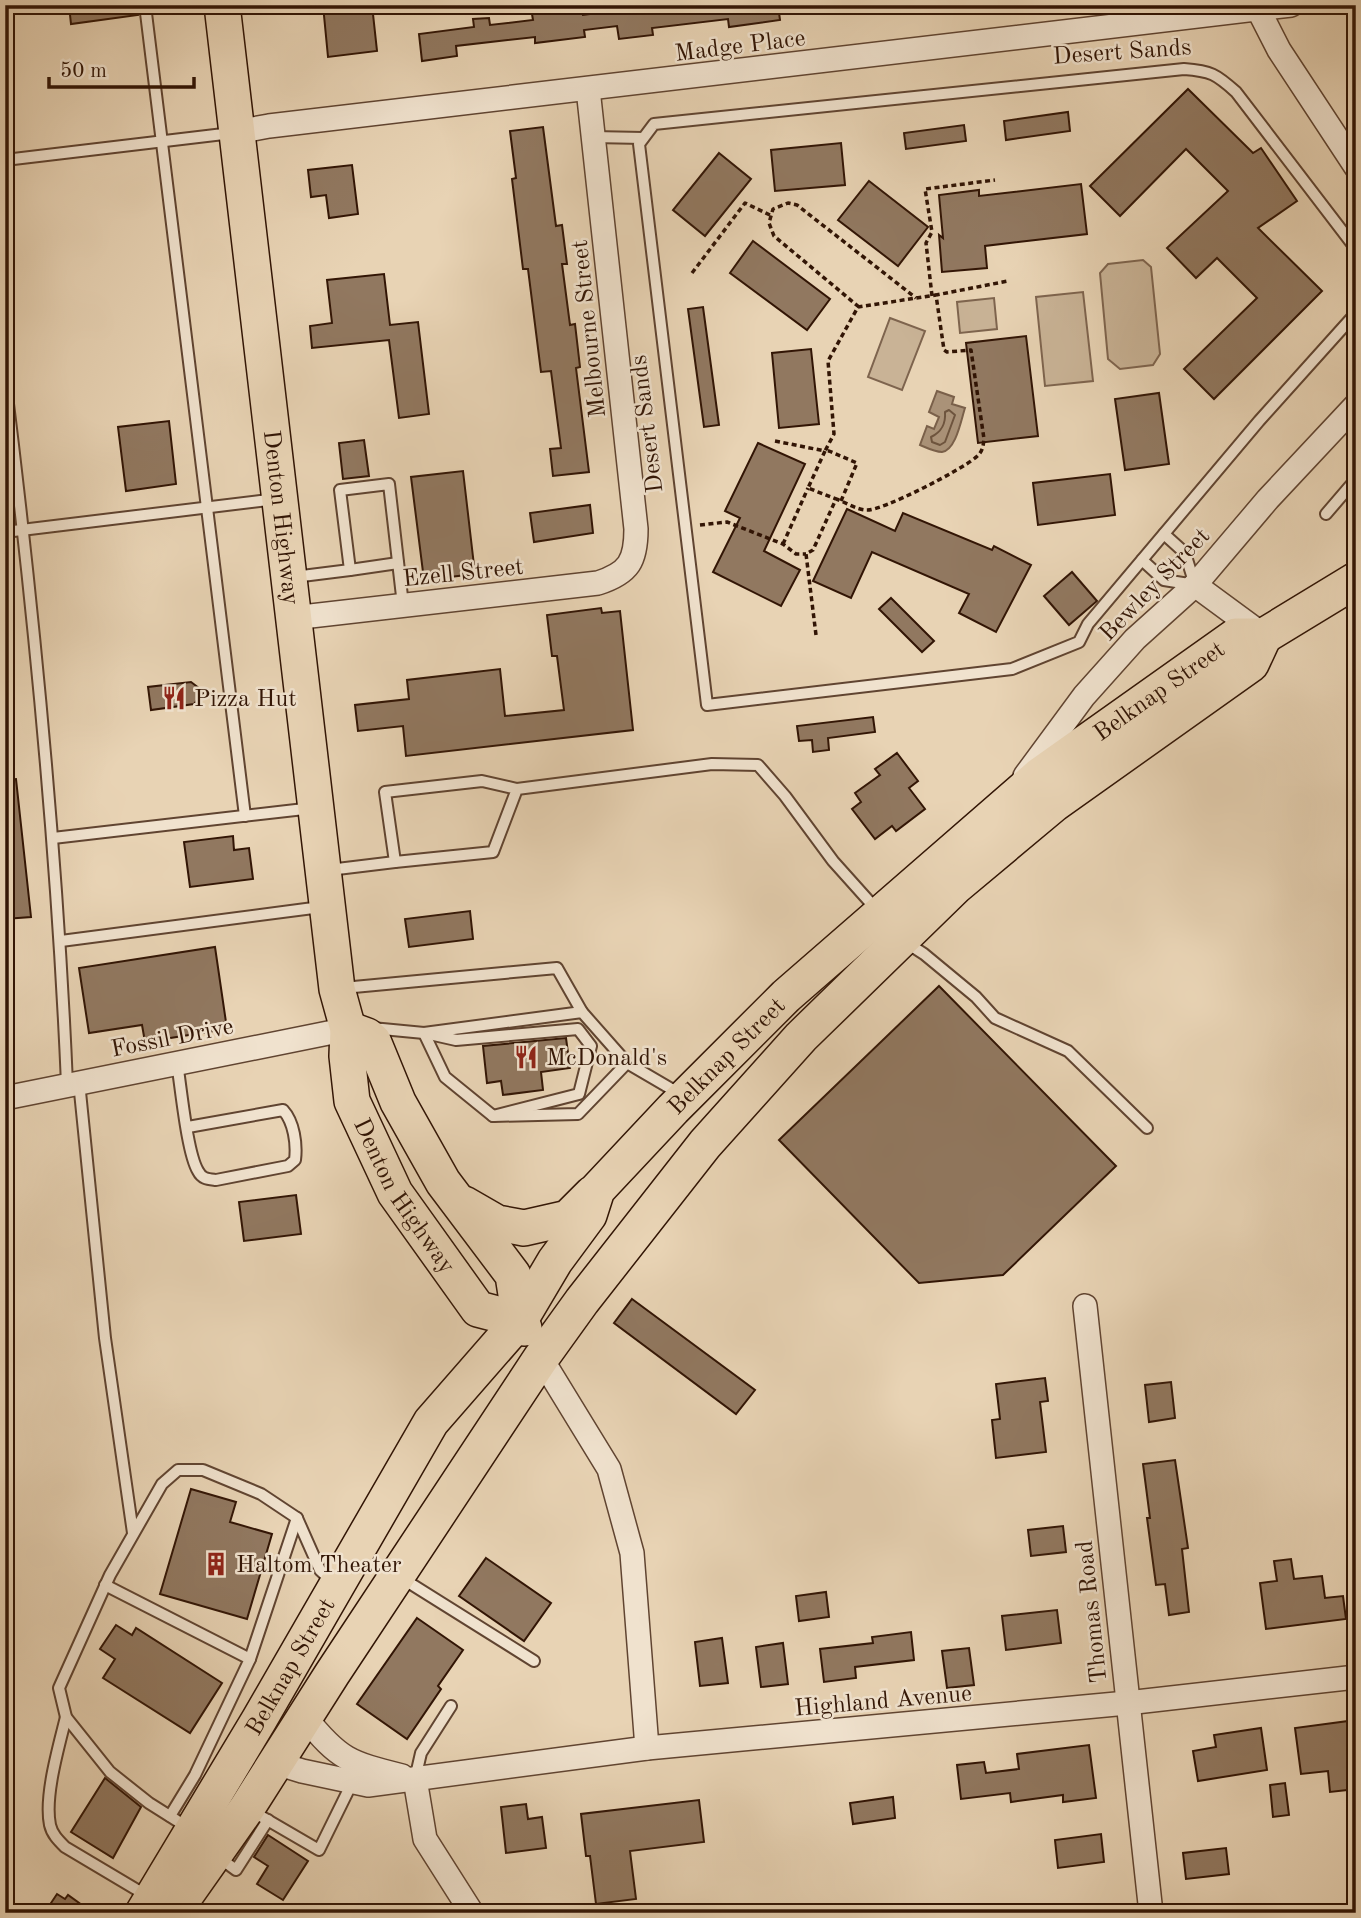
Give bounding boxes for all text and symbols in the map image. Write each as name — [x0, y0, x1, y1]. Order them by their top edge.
street label: Madge Place — [674, 27, 807, 67]
street label: Desert Sands — [1052, 36, 1192, 70]
scale bar — [49, 46, 194, 90]
text: 50 m — [60, 61, 107, 82]
street label: Melbourne Street — [569, 239, 611, 419]
street label: Desert Sands — [628, 353, 668, 494]
street label: Denton Highway — [258, 429, 302, 607]
street label: Bewley Street — [1096, 524, 1215, 647]
street label: Ezell Street — [402, 556, 525, 592]
street label: Belknap Street — [1090, 638, 1230, 747]
restaurant icon: Pizza Hut — [160, 684, 188, 712]
place label: Pizza Hut — [194, 688, 297, 712]
street label: Belknap Street — [665, 994, 791, 1120]
street label: Fossil Drive — [109, 1015, 236, 1063]
restaurant icon: McDonald's — [512, 1043, 540, 1071]
place label: McDonald's — [546, 1047, 667, 1071]
street label: Denton Highway — [348, 1115, 459, 1279]
street label: Thomas Road — [1074, 1539, 1112, 1684]
building icon: Haltom Theater — [202, 1550, 230, 1578]
place label: Haltom Theater — [236, 1554, 402, 1578]
street label: Belknap Street — [243, 1595, 341, 1740]
street label: Highland Avenue — [793, 1682, 973, 1722]

